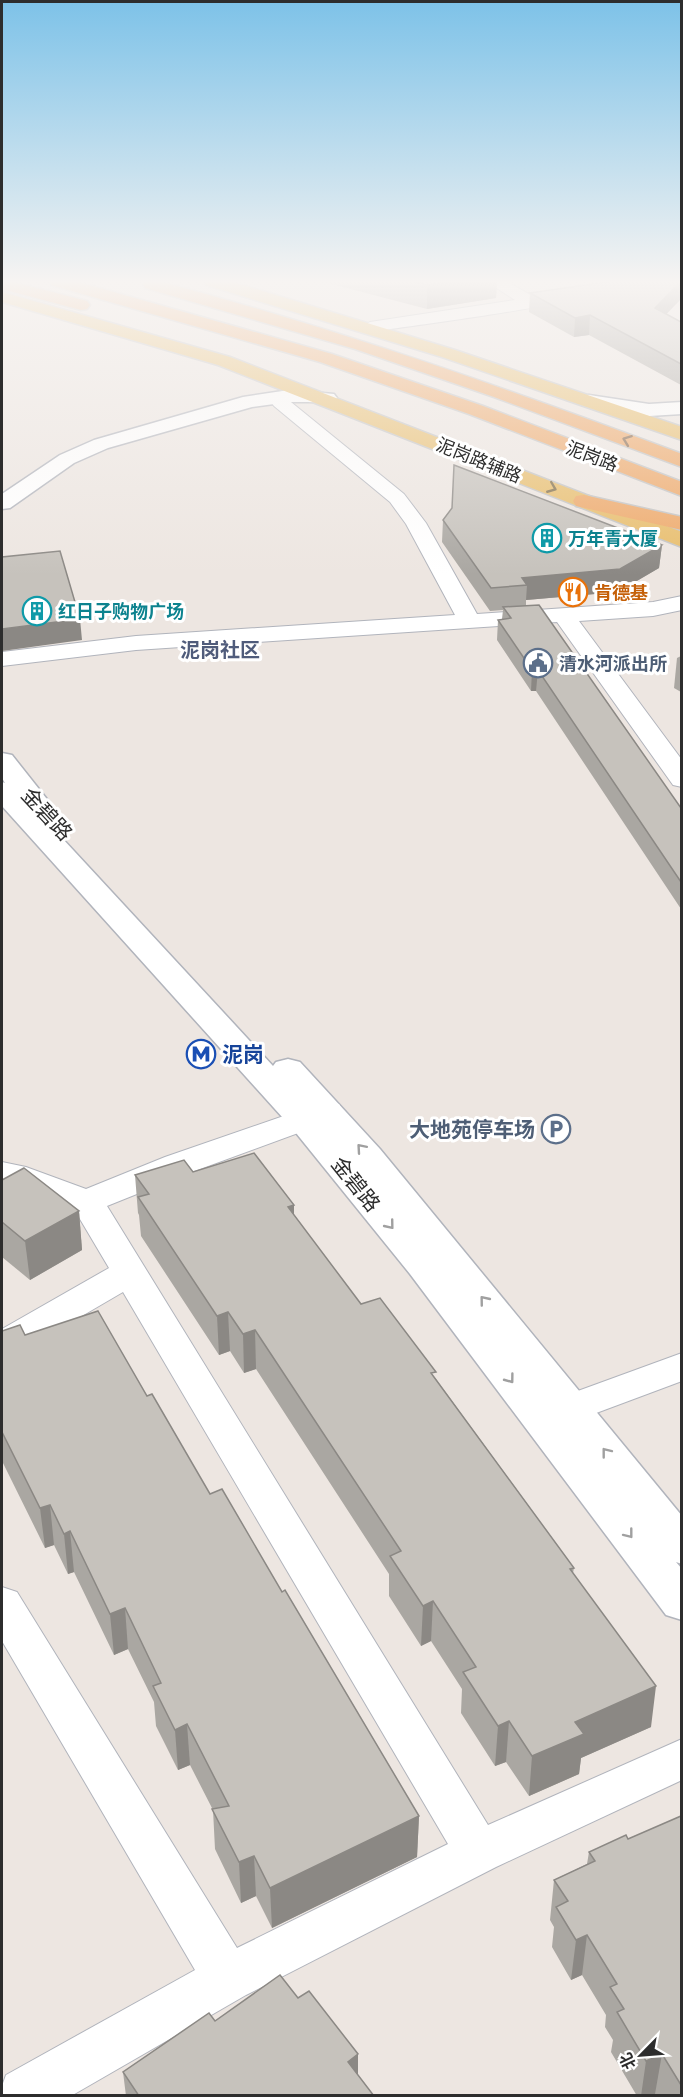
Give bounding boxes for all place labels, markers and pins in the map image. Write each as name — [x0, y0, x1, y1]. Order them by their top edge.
building icon: 万年青大厦 — [531, 522, 563, 554]
place label: 万年青大厦 — [568, 527, 658, 550]
restaurant icon: 肯德基 — [557, 576, 589, 608]
place label: 肯德基 — [594, 581, 648, 604]
building icon: 红日子购物广场 — [21, 595, 53, 627]
place label: 红日子购物广场 — [58, 600, 184, 623]
public building icon: 清水河派出所 — [522, 647, 554, 679]
place label: 清水河派出所 — [559, 652, 667, 675]
metro station icon: 泥岗 — [185, 1038, 217, 1070]
place label: 泥岗 — [222, 1041, 264, 1068]
parking icon: 大地苑停车场 — [540, 1113, 572, 1145]
place label: 大地苑停车场 — [409, 1116, 535, 1143]

